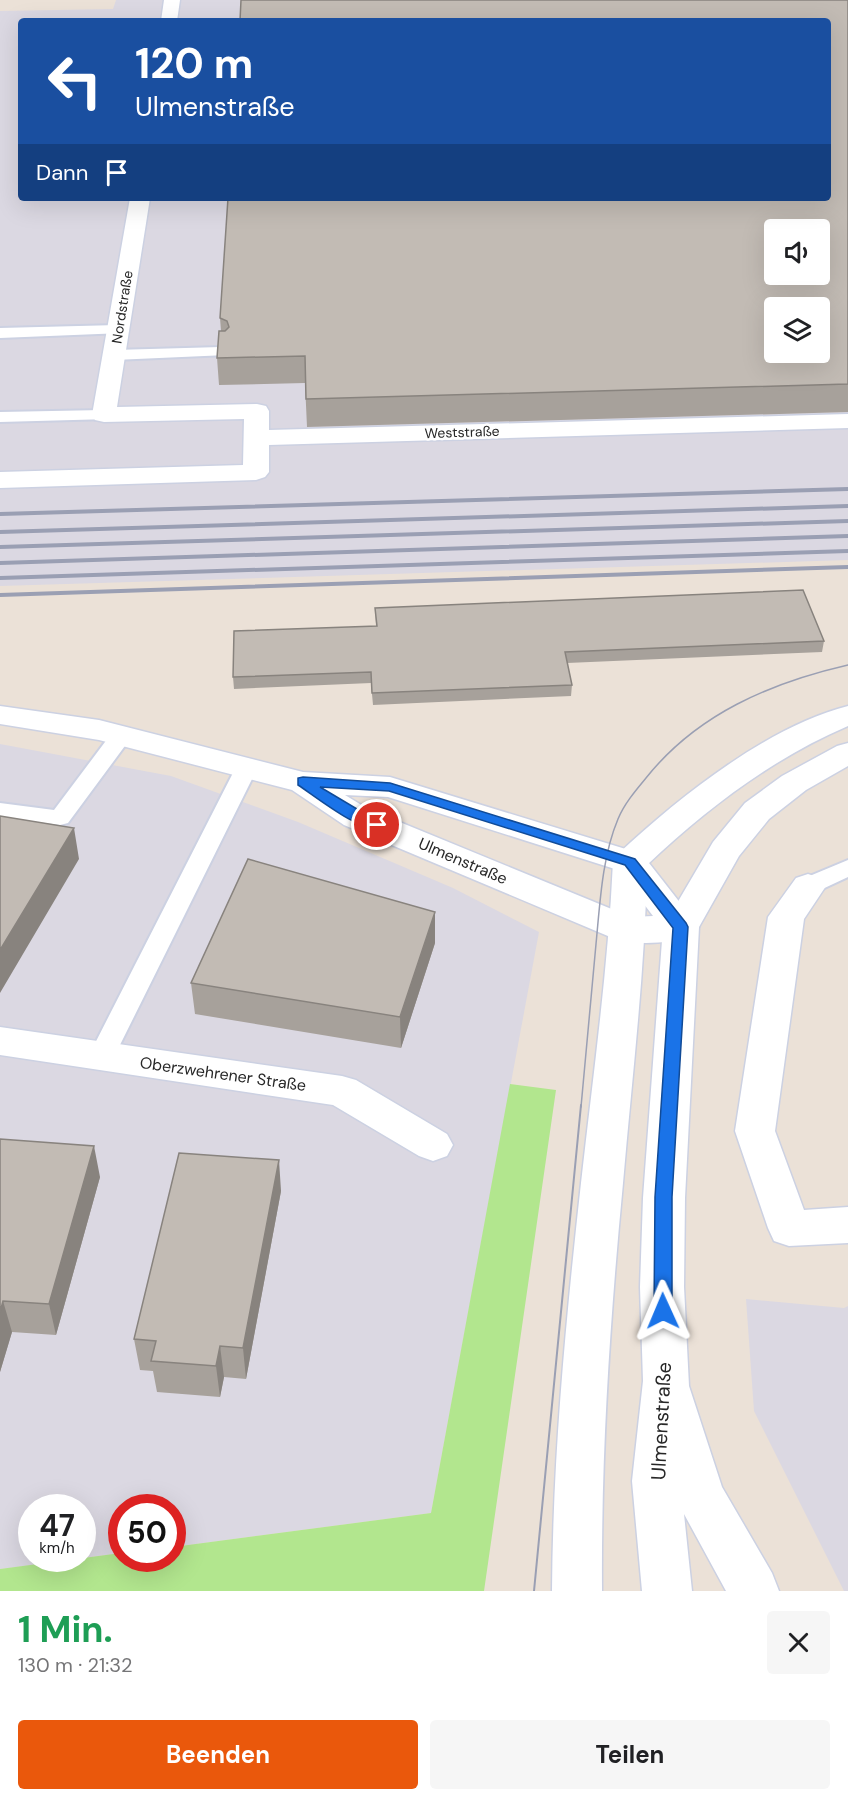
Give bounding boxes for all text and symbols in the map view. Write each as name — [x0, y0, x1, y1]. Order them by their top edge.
text: 120 m — [135, 36, 253, 91]
icon: left — [36, 42, 114, 120]
text: Ulmenstraße — [135, 89, 295, 124]
icon: arrive — [100, 156, 133, 189]
text: Dann — [36, 158, 88, 187]
map controls — [764, 219, 830, 363]
button: sound — [764, 219, 830, 285]
street label: Nordstraße — [107, 269, 137, 345]
button: layers — [764, 297, 830, 363]
street label: Weststraße — [424, 422, 500, 442]
pin — [351, 799, 402, 850]
icon: arrive — [360, 808, 393, 841]
street label: Ulmenstraße — [415, 833, 511, 889]
street label: Oberzwehrener Straße — [139, 1052, 307, 1096]
position arrow — [631, 1279, 695, 1343]
street label: Ulmenstraße — [645, 1361, 677, 1481]
speed limit sign: 50 — [108, 1494, 186, 1572]
text: 47 — [39, 1506, 75, 1545]
text: km/h — [39, 1538, 75, 1558]
text: 1 Min. — [18, 1606, 113, 1653]
button: close — [767, 1611, 830, 1674]
text: 130 m · 21:32 — [18, 1652, 133, 1678]
button: Beenden — [18, 1720, 418, 1789]
button: Teilen — [430, 1720, 830, 1789]

